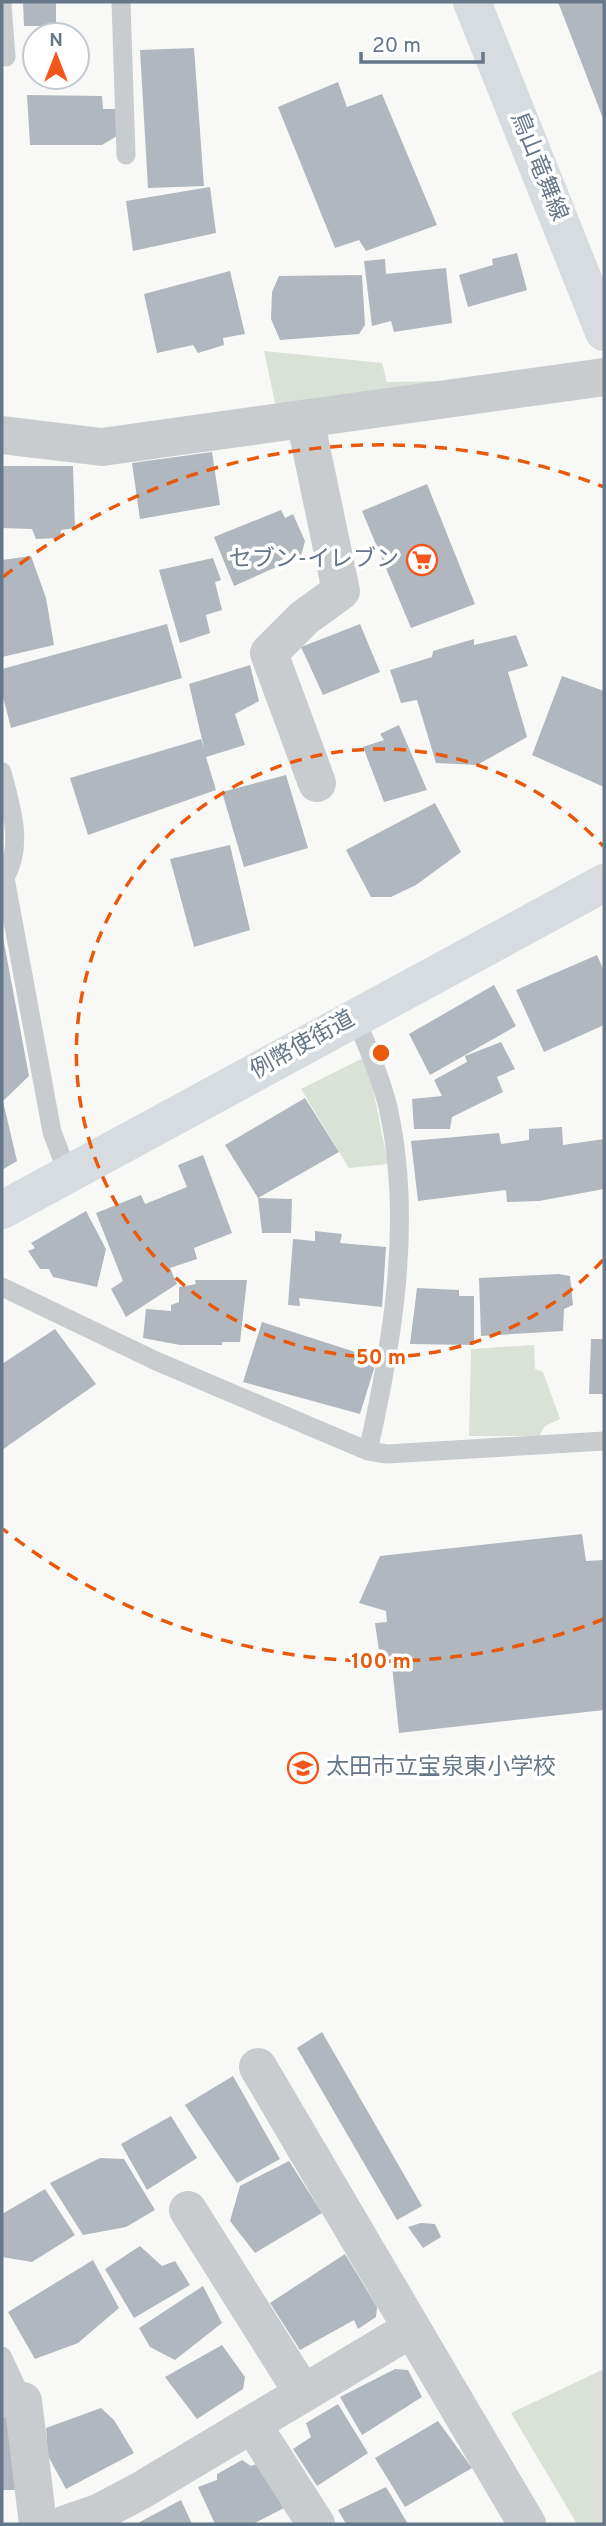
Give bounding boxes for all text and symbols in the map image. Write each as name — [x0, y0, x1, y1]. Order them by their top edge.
north arrow — [21, 21, 91, 91]
scale bar — [361, 21, 484, 65]
text: N — [49, 29, 63, 53]
text: 20 m — [372, 33, 421, 60]
street label: 鳥山竜舞線 — [503, 108, 573, 226]
supermarket icon: セブン-イレブン — [405, 543, 439, 577]
place label: セブン-イレブン — [229, 546, 399, 575]
street label: 例幣使街道 — [246, 1005, 360, 1087]
centre of rings — [369, 1041, 393, 1065]
text: 50 m — [356, 1345, 406, 1372]
text: 100 m — [351, 1649, 411, 1676]
school or university icon: 太田市立宝泉東小学校 — [286, 1751, 320, 1785]
place label: 太田市立宝泉東小学校 — [326, 1754, 556, 1783]

